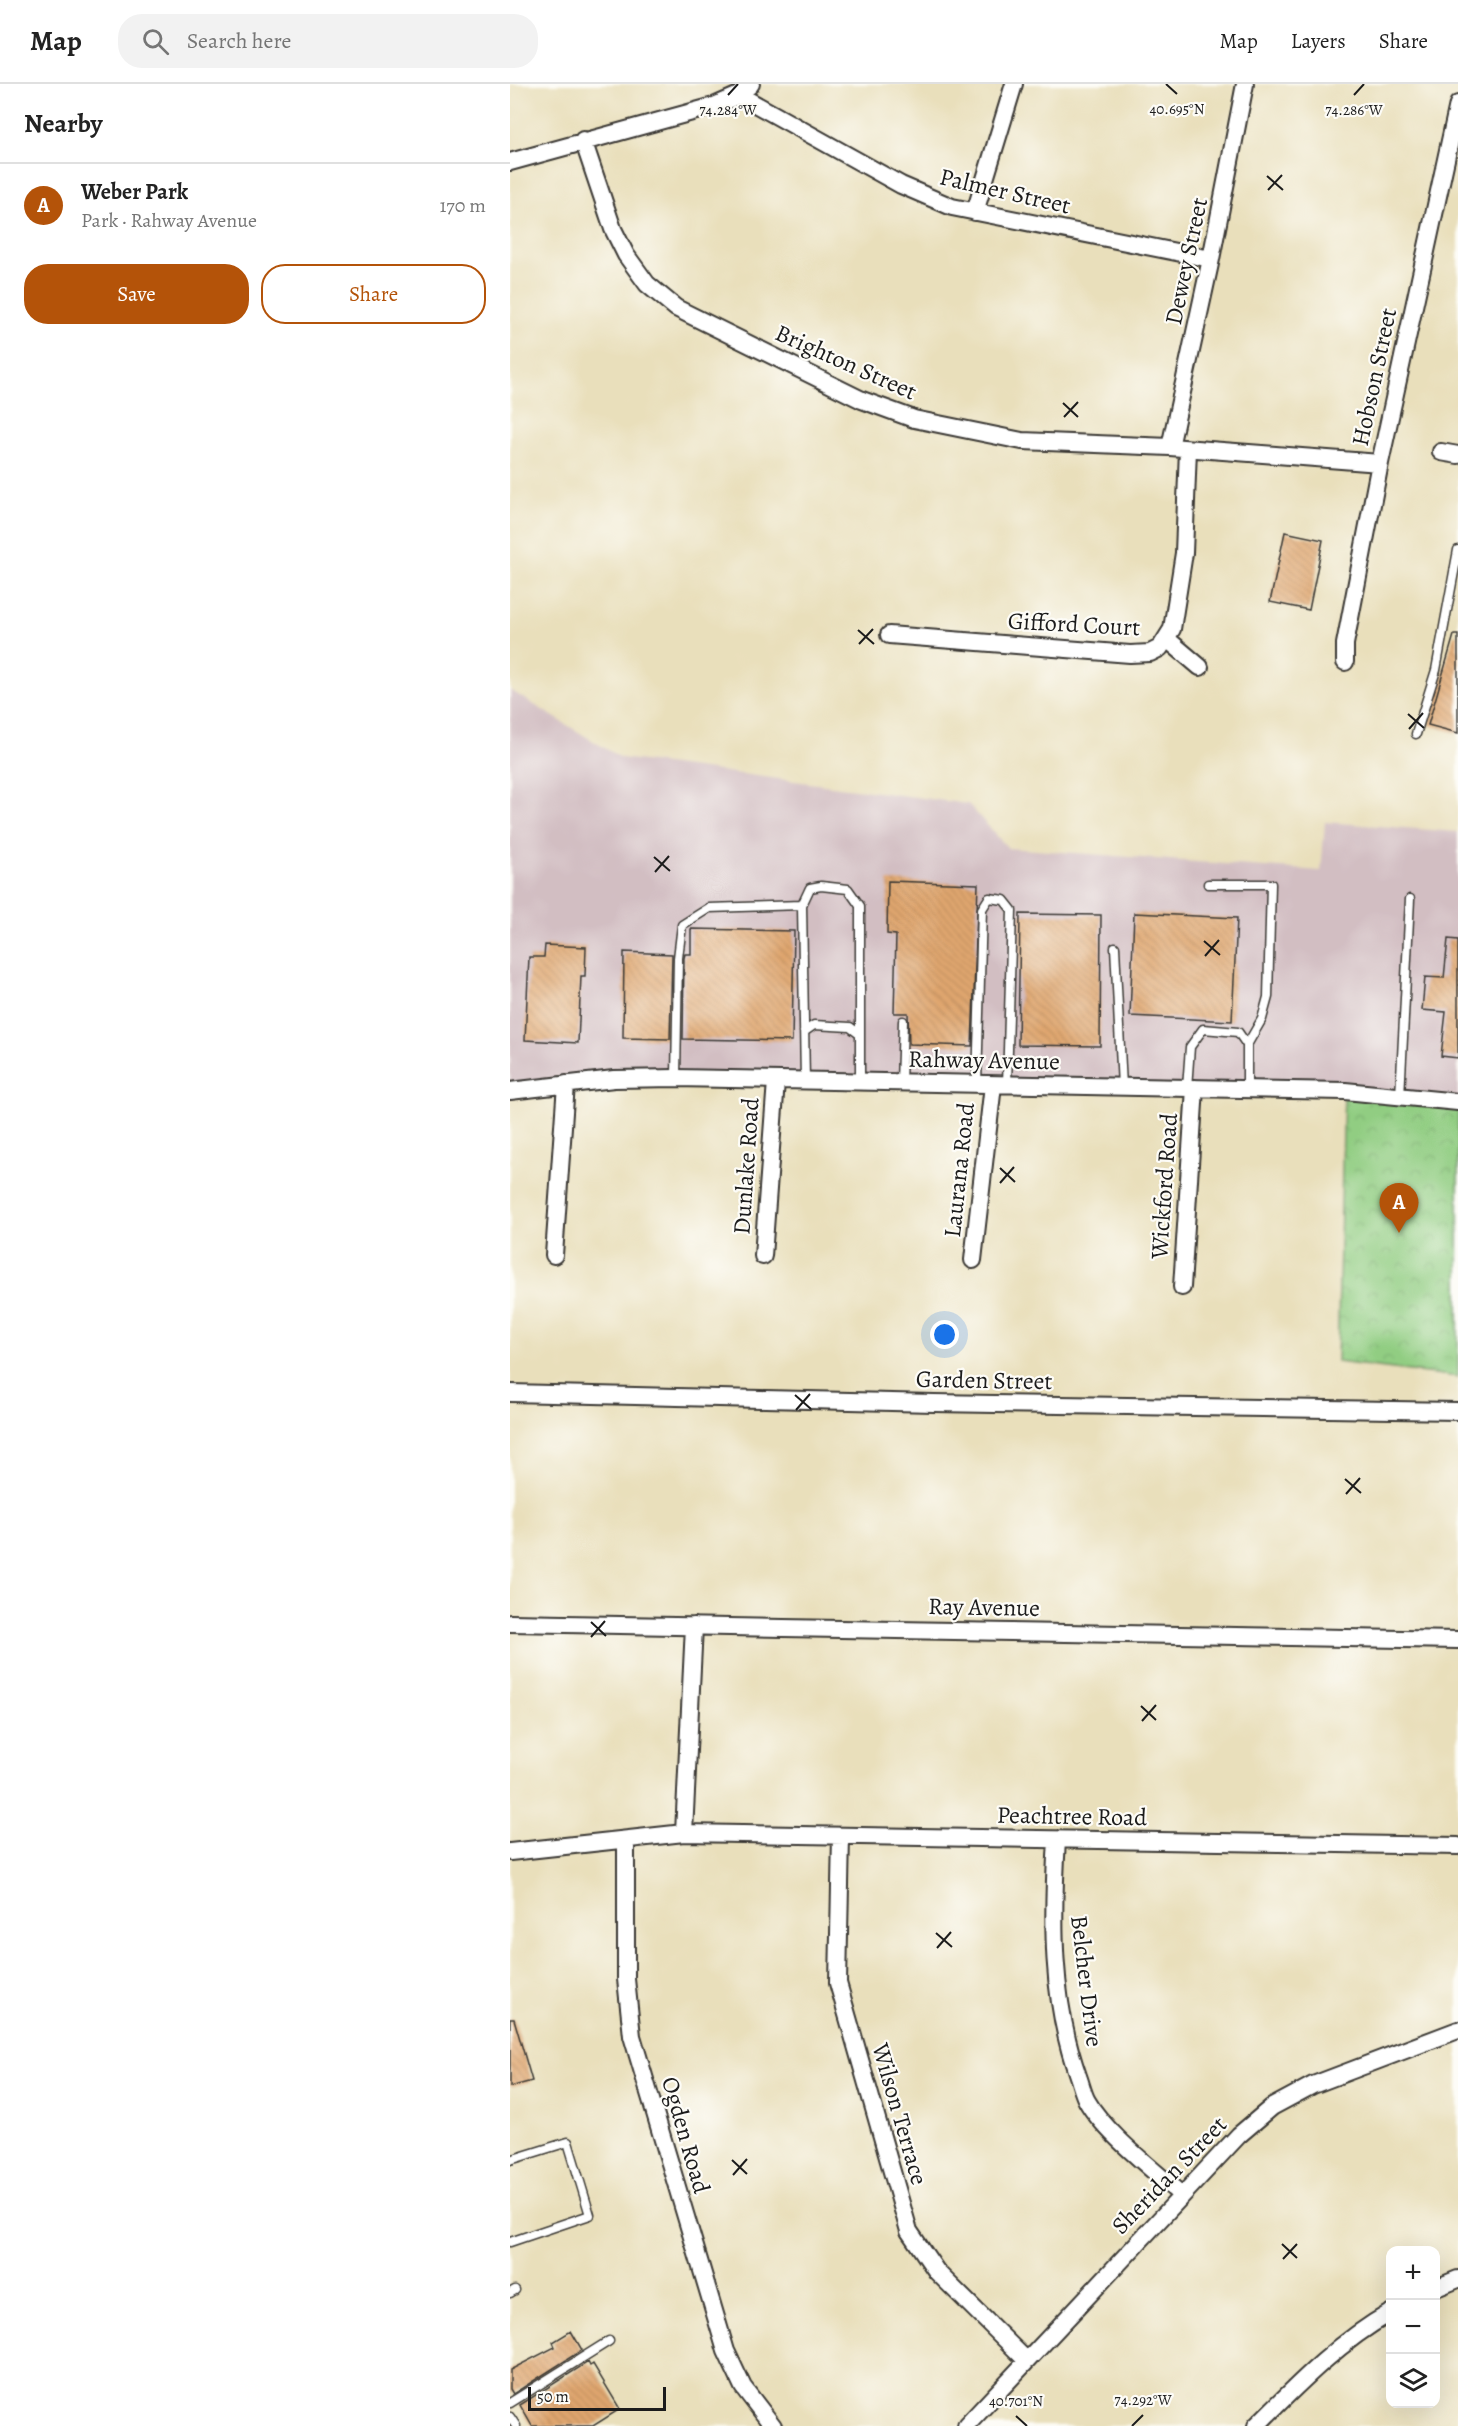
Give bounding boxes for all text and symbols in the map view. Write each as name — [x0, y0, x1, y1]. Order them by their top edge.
search box — [118, 14, 538, 68]
text: Map — [30, 22, 82, 60]
icon: search — [139, 25, 172, 58]
text: Search here — [187, 26, 291, 56]
text: Map — [1219, 27, 1258, 55]
text: Layers — [1291, 27, 1346, 55]
text: Share — [1379, 27, 1428, 55]
text: 40.695°N — [1150, 99, 1205, 119]
text: 74.284°W — [699, 100, 757, 120]
text: 74.286°W — [1325, 100, 1383, 120]
text: Nearby — [24, 106, 103, 141]
street label: Palmer Street — [936, 160, 1074, 222]
text: Weber Park — [81, 177, 188, 207]
text: A — [37, 192, 50, 219]
text: 170 m — [440, 192, 486, 219]
street label: Dewey Street — [1157, 194, 1215, 328]
text: Park · Rahway Avenue — [81, 207, 257, 234]
button: Save — [24, 264, 249, 324]
button: Share — [261, 264, 486, 324]
street label: Hobson Street — [1344, 305, 1404, 449]
street label: Brighton Street — [770, 317, 922, 407]
street label: Gifford Court — [1007, 605, 1141, 643]
street label: Rahway Avenue — [908, 1043, 1060, 1077]
street label: Dunlake Road — [725, 1096, 767, 1235]
street label: Laurana Road — [936, 1101, 982, 1239]
street label: Wickford Road — [1143, 1112, 1185, 1261]
pin: A — [1380, 1184, 1418, 1233]
your location — [930, 1320, 959, 1349]
street label: Garden Street — [915, 1363, 1053, 1397]
street label: Ray Avenue — [928, 1590, 1040, 1624]
street label: Peachtree Road — [997, 1799, 1147, 1833]
street label: Belcher Drive — [1063, 1913, 1111, 2049]
street label: Wilson Terrace — [864, 2039, 935, 2189]
street label: Ogden Road — [654, 2073, 718, 2197]
street label: Sheridan Street — [1104, 2109, 1234, 2241]
map controls — [1386, 2246, 1440, 2408]
button: + — [1386, 2246, 1440, 2300]
button: − — [1386, 2300, 1440, 2354]
button: layers — [1386, 2354, 1440, 2408]
scale bar — [528, 2384, 666, 2412]
text: 50 m — [537, 2386, 569, 2408]
text: 74.292°W — [1114, 2390, 1172, 2410]
text: 40.701°N — [989, 2391, 1043, 2411]

